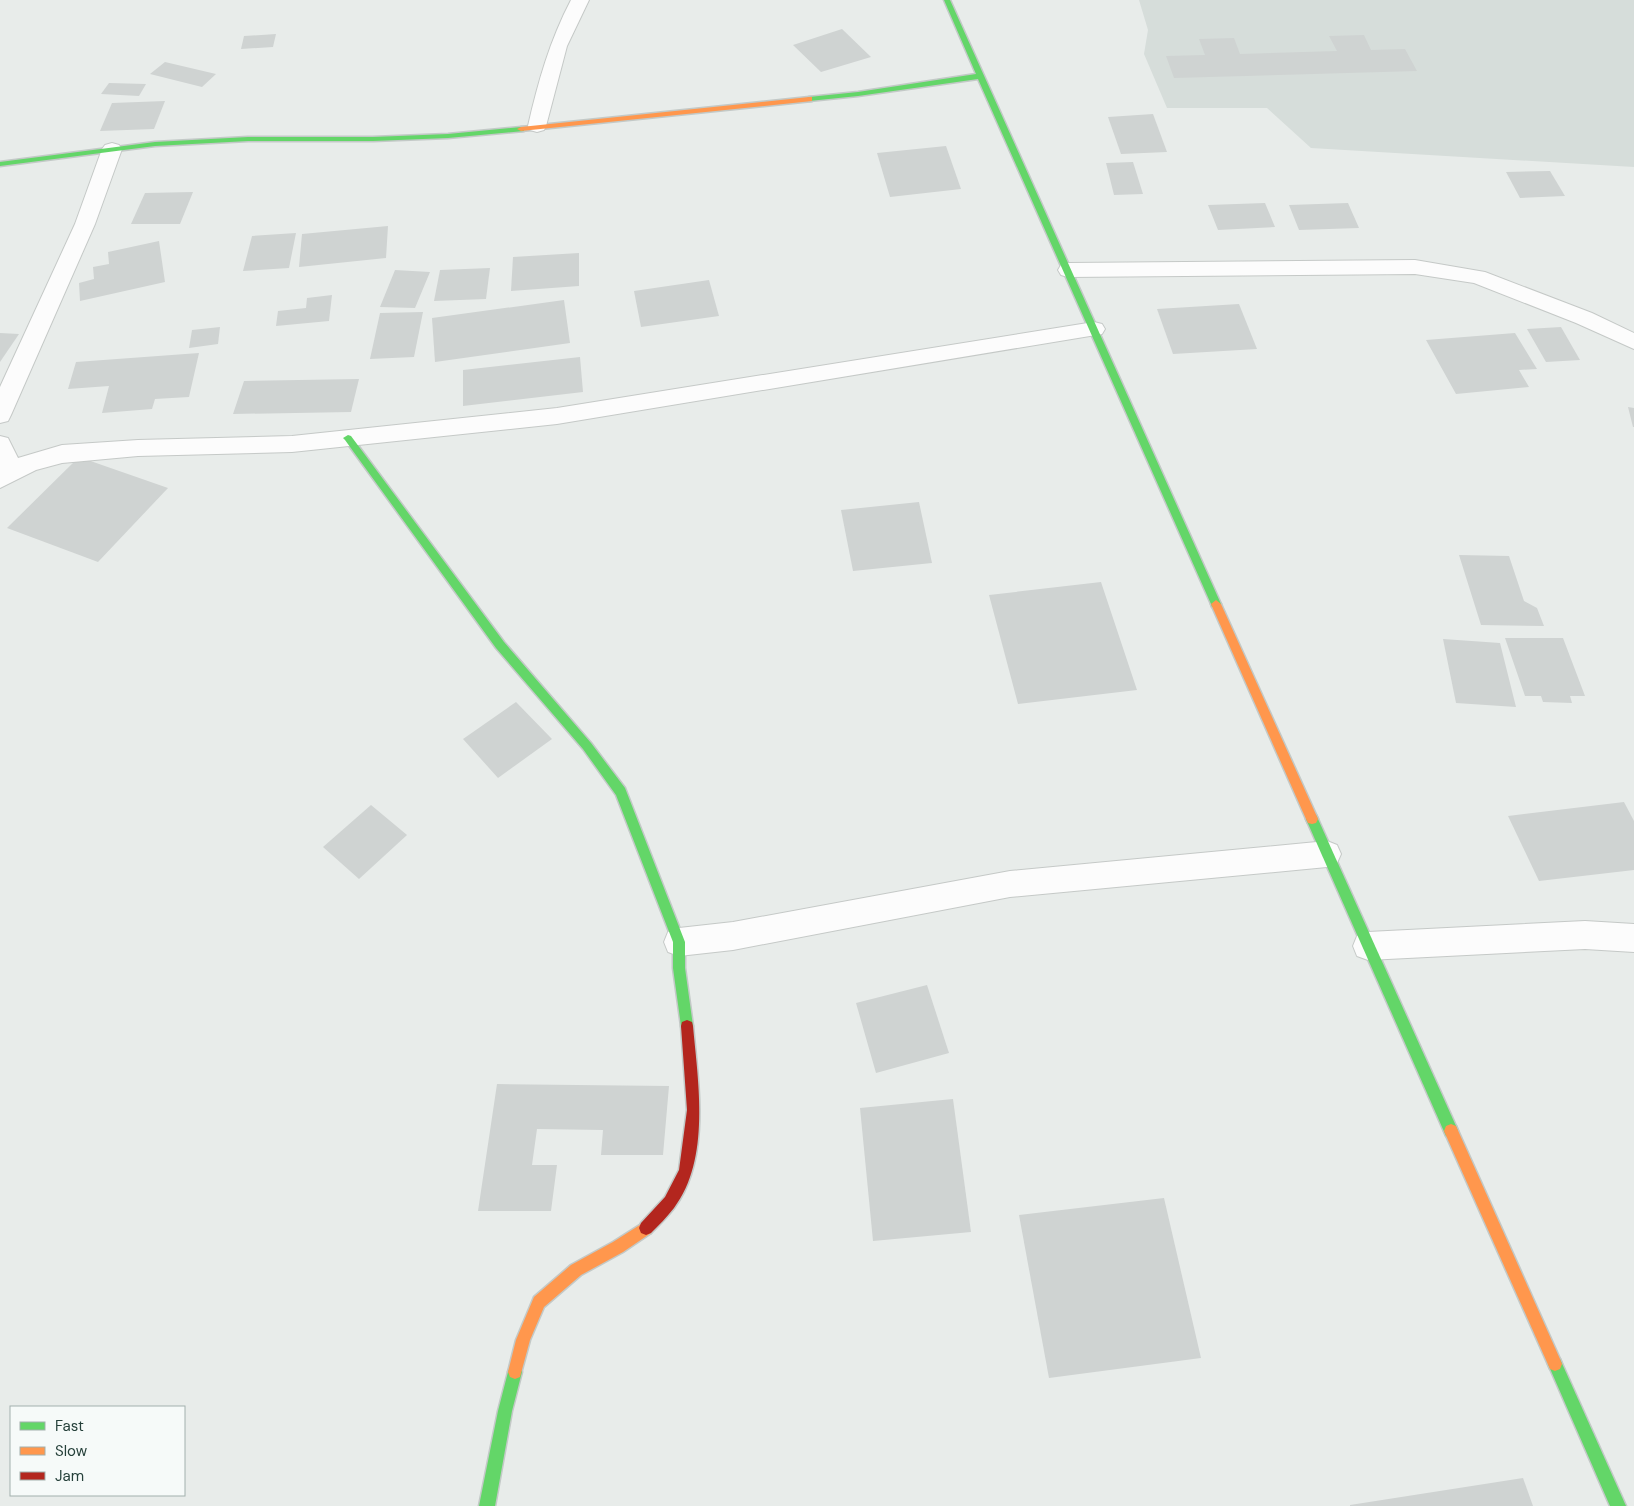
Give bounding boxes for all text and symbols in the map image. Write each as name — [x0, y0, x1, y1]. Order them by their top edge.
legend — [10, 1406, 185, 1496]
text: Fast — [55, 1416, 84, 1436]
text: Slow — [55, 1441, 88, 1461]
text: Jam — [55, 1466, 84, 1486]

